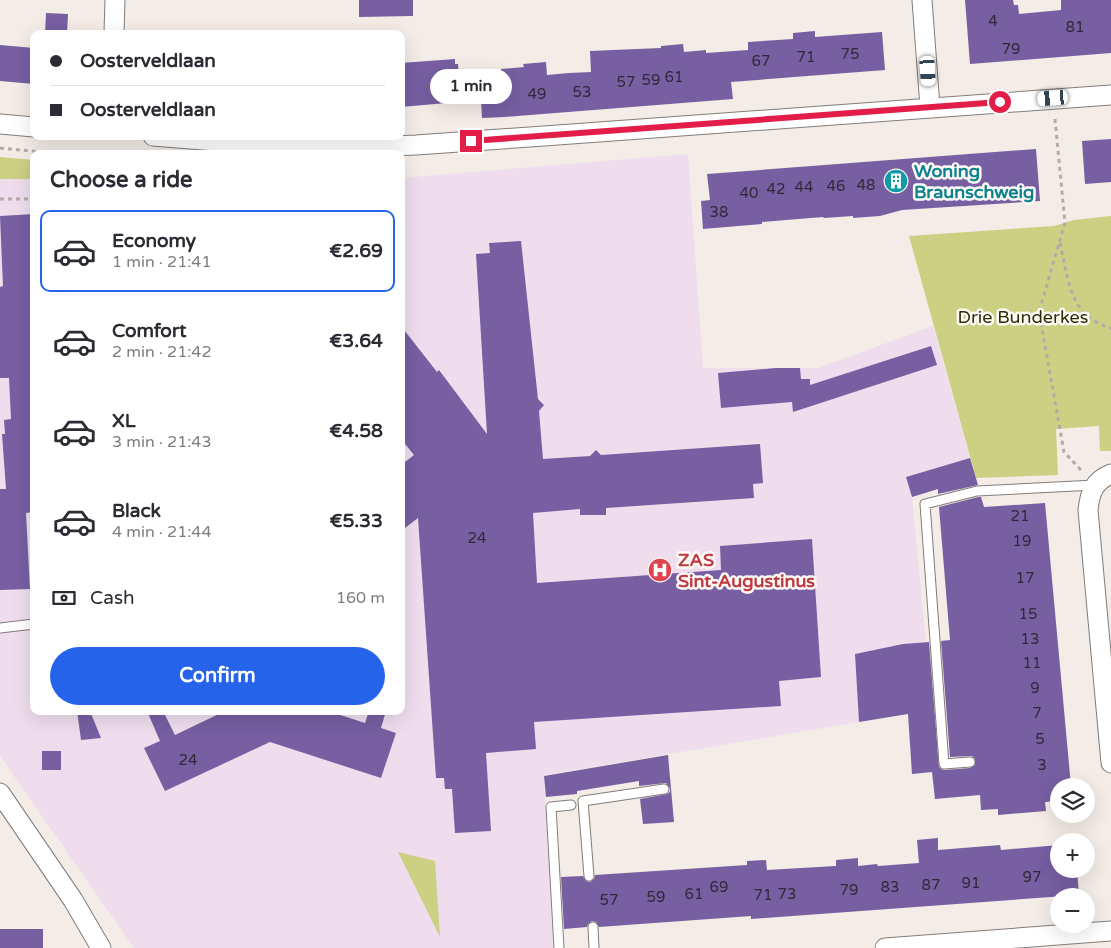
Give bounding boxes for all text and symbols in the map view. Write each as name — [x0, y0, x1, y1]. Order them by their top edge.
house number: 4 — [988, 12, 998, 30]
house number: 81 — [1066, 18, 1084, 36]
house number: 79 — [1002, 40, 1020, 58]
house number: 75 — [841, 45, 859, 63]
house number: 71 — [797, 48, 815, 66]
text: Oosterveldlaan — [80, 50, 216, 72]
house number: 67 — [752, 52, 770, 70]
car — [919, 56, 936, 86]
callout: 1 min — [430, 68, 512, 104]
house number: 61 — [665, 68, 683, 86]
house number: 59 — [642, 71, 660, 89]
house number: 57 — [617, 73, 635, 91]
text: 1 min — [450, 76, 492, 96]
house number: 53 — [573, 83, 591, 101]
house number: 49 — [528, 85, 546, 103]
car — [1037, 89, 1068, 107]
route start — [989, 91, 1011, 113]
text: Oosterveldlaan — [80, 99, 216, 121]
route end — [460, 130, 482, 152]
place label: Woning Braunschweig — [914, 160, 1034, 203]
text: Choose a ride — [50, 167, 193, 193]
building icon: Woning Braunschweig — [883, 168, 909, 194]
house number: 48 — [857, 176, 875, 194]
house number: 46 — [827, 177, 845, 195]
house number: 44 — [795, 178, 813, 196]
house number: 42 — [767, 180, 785, 198]
house number: 40 — [740, 184, 758, 202]
house number: 38 — [710, 203, 728, 221]
icon: car — [52, 229, 97, 274]
text: Economy — [112, 230, 196, 252]
text: €2.69 — [329, 240, 383, 262]
text: 1 min · 21:41 — [112, 252, 211, 272]
park label: Drie Bunderkes — [958, 306, 1088, 328]
icon: car — [52, 319, 97, 364]
text: Comfort — [112, 320, 186, 342]
text: €3.64 — [329, 330, 383, 352]
text: 2 min · 21:42 — [112, 342, 211, 362]
icon: car — [52, 409, 97, 454]
text: XL — [112, 410, 136, 432]
text: €4.58 — [329, 420, 383, 442]
text: 3 min · 21:43 — [112, 432, 211, 452]
icon: car — [52, 499, 97, 544]
text: Black — [112, 500, 161, 522]
house number: 21 — [1011, 507, 1029, 525]
text: €5.33 — [329, 510, 383, 532]
text: 4 min · 21:44 — [112, 522, 211, 542]
house number: 24 — [468, 529, 486, 547]
house number: 19 — [1013, 532, 1031, 550]
place label: ZAS Sint-Augustinus — [678, 549, 815, 592]
hospital icon: ZAS Sint-Augustinus — [647, 557, 673, 583]
house number: 17 — [1016, 569, 1034, 587]
icon: cash — [50, 584, 78, 612]
text: Cash — [90, 587, 135, 609]
text: 160 m — [336, 588, 385, 608]
house number: 15 — [1019, 605, 1037, 623]
house number: 13 — [1021, 630, 1039, 648]
button: Confirm — [50, 647, 385, 705]
house number: 11 — [1023, 654, 1041, 672]
house number: 9 — [1030, 679, 1040, 697]
house number: 7 — [1032, 704, 1042, 722]
house number: 5 — [1035, 730, 1045, 748]
house number: 24 — [179, 751, 197, 769]
house number: 3 — [1037, 756, 1047, 774]
map controls — [1050, 778, 1095, 933]
button: layers — [1050, 778, 1095, 823]
button: + — [1050, 833, 1095, 878]
house number: 97 — [1023, 868, 1041, 886]
house number: 91 — [962, 874, 980, 892]
house number: 87 — [922, 876, 940, 894]
house number: 69 — [710, 878, 728, 896]
house number: 83 — [881, 878, 899, 896]
house number: 79 — [840, 881, 858, 899]
house number: 61 — [685, 885, 703, 903]
house number: 73 — [778, 885, 796, 903]
house number: 71 — [754, 886, 772, 904]
house number: 59 — [647, 888, 665, 906]
button: − — [1050, 888, 1095, 933]
house number: 57 — [600, 891, 618, 909]

